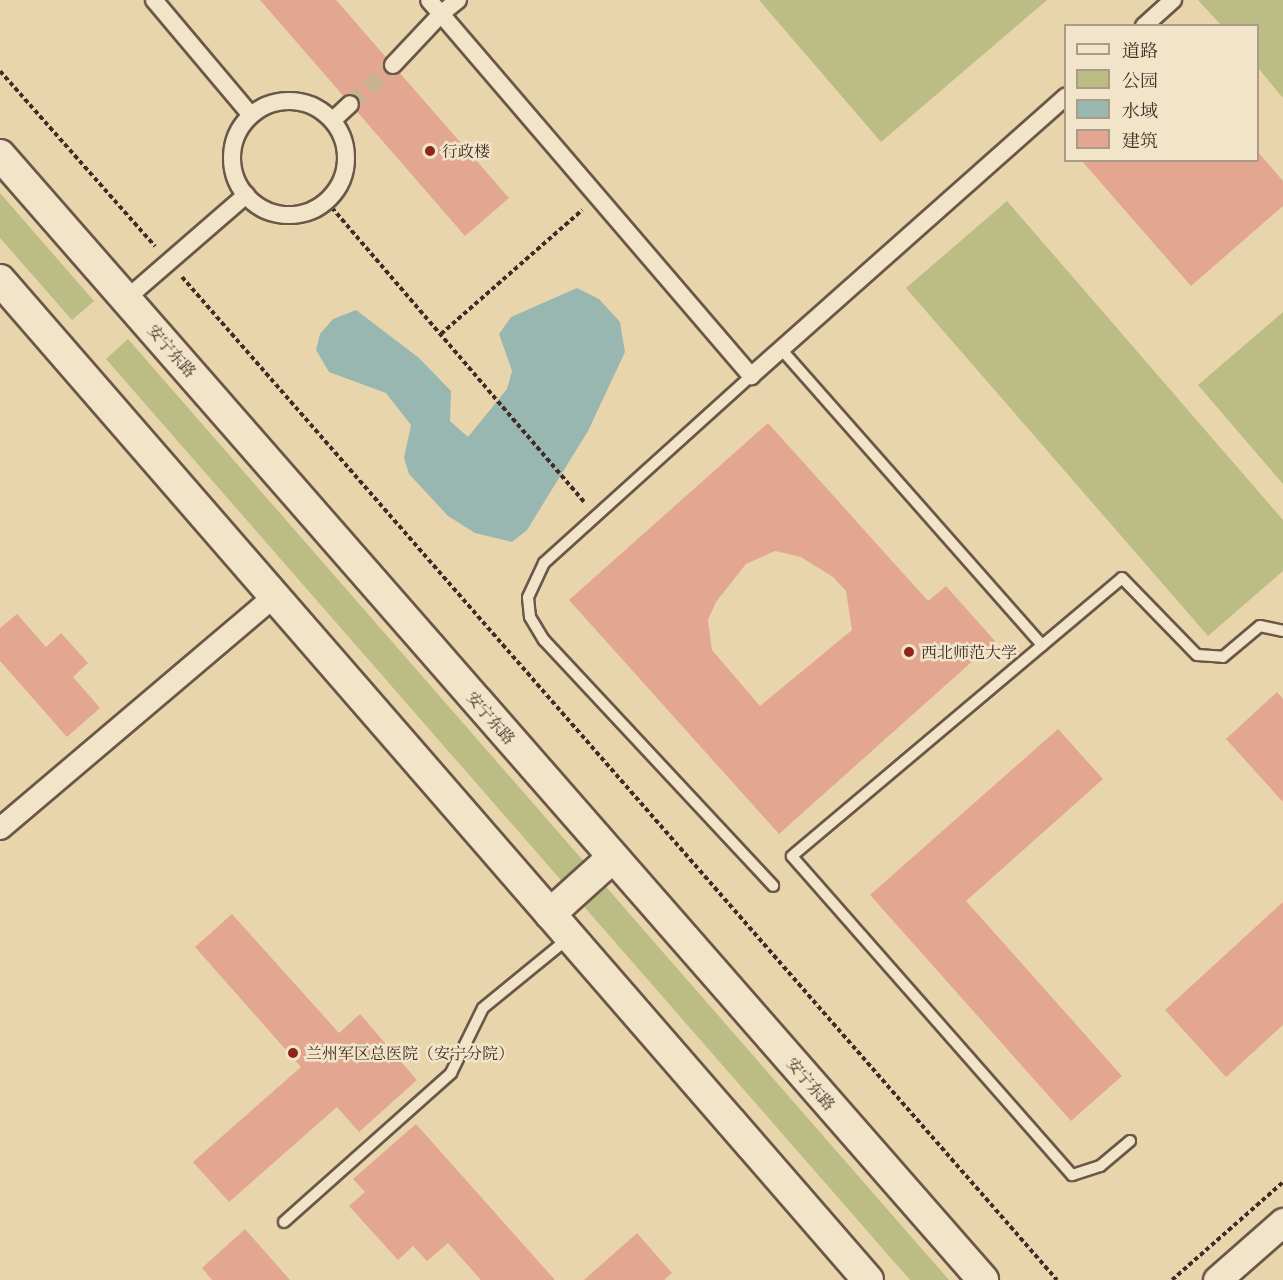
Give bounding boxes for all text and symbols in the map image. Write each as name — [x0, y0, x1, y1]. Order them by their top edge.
legend — [1064, 24, 1259, 162]
text: 道路 — [1122, 40, 1158, 62]
text: 公园 — [1122, 70, 1158, 92]
text: 水域 — [1122, 100, 1158, 122]
text: 建筑 — [1122, 130, 1158, 152]
place label: 行政楼 — [442, 141, 490, 161]
marker: 行政楼 — [423, 144, 437, 158]
street label: 安宁东路 — [144, 321, 200, 381]
place label: 西北师范大学 — [921, 642, 1017, 662]
marker: 西北师范大学 — [902, 645, 916, 659]
street label: 安宁东路 — [463, 688, 519, 748]
place label: 兰州军区总医院（安宁分院） — [306, 1043, 514, 1063]
marker: 兰州军区总医院（安宁分院） — [284, 1044, 302, 1062]
street label: 安宁东路 — [783, 1054, 839, 1114]

